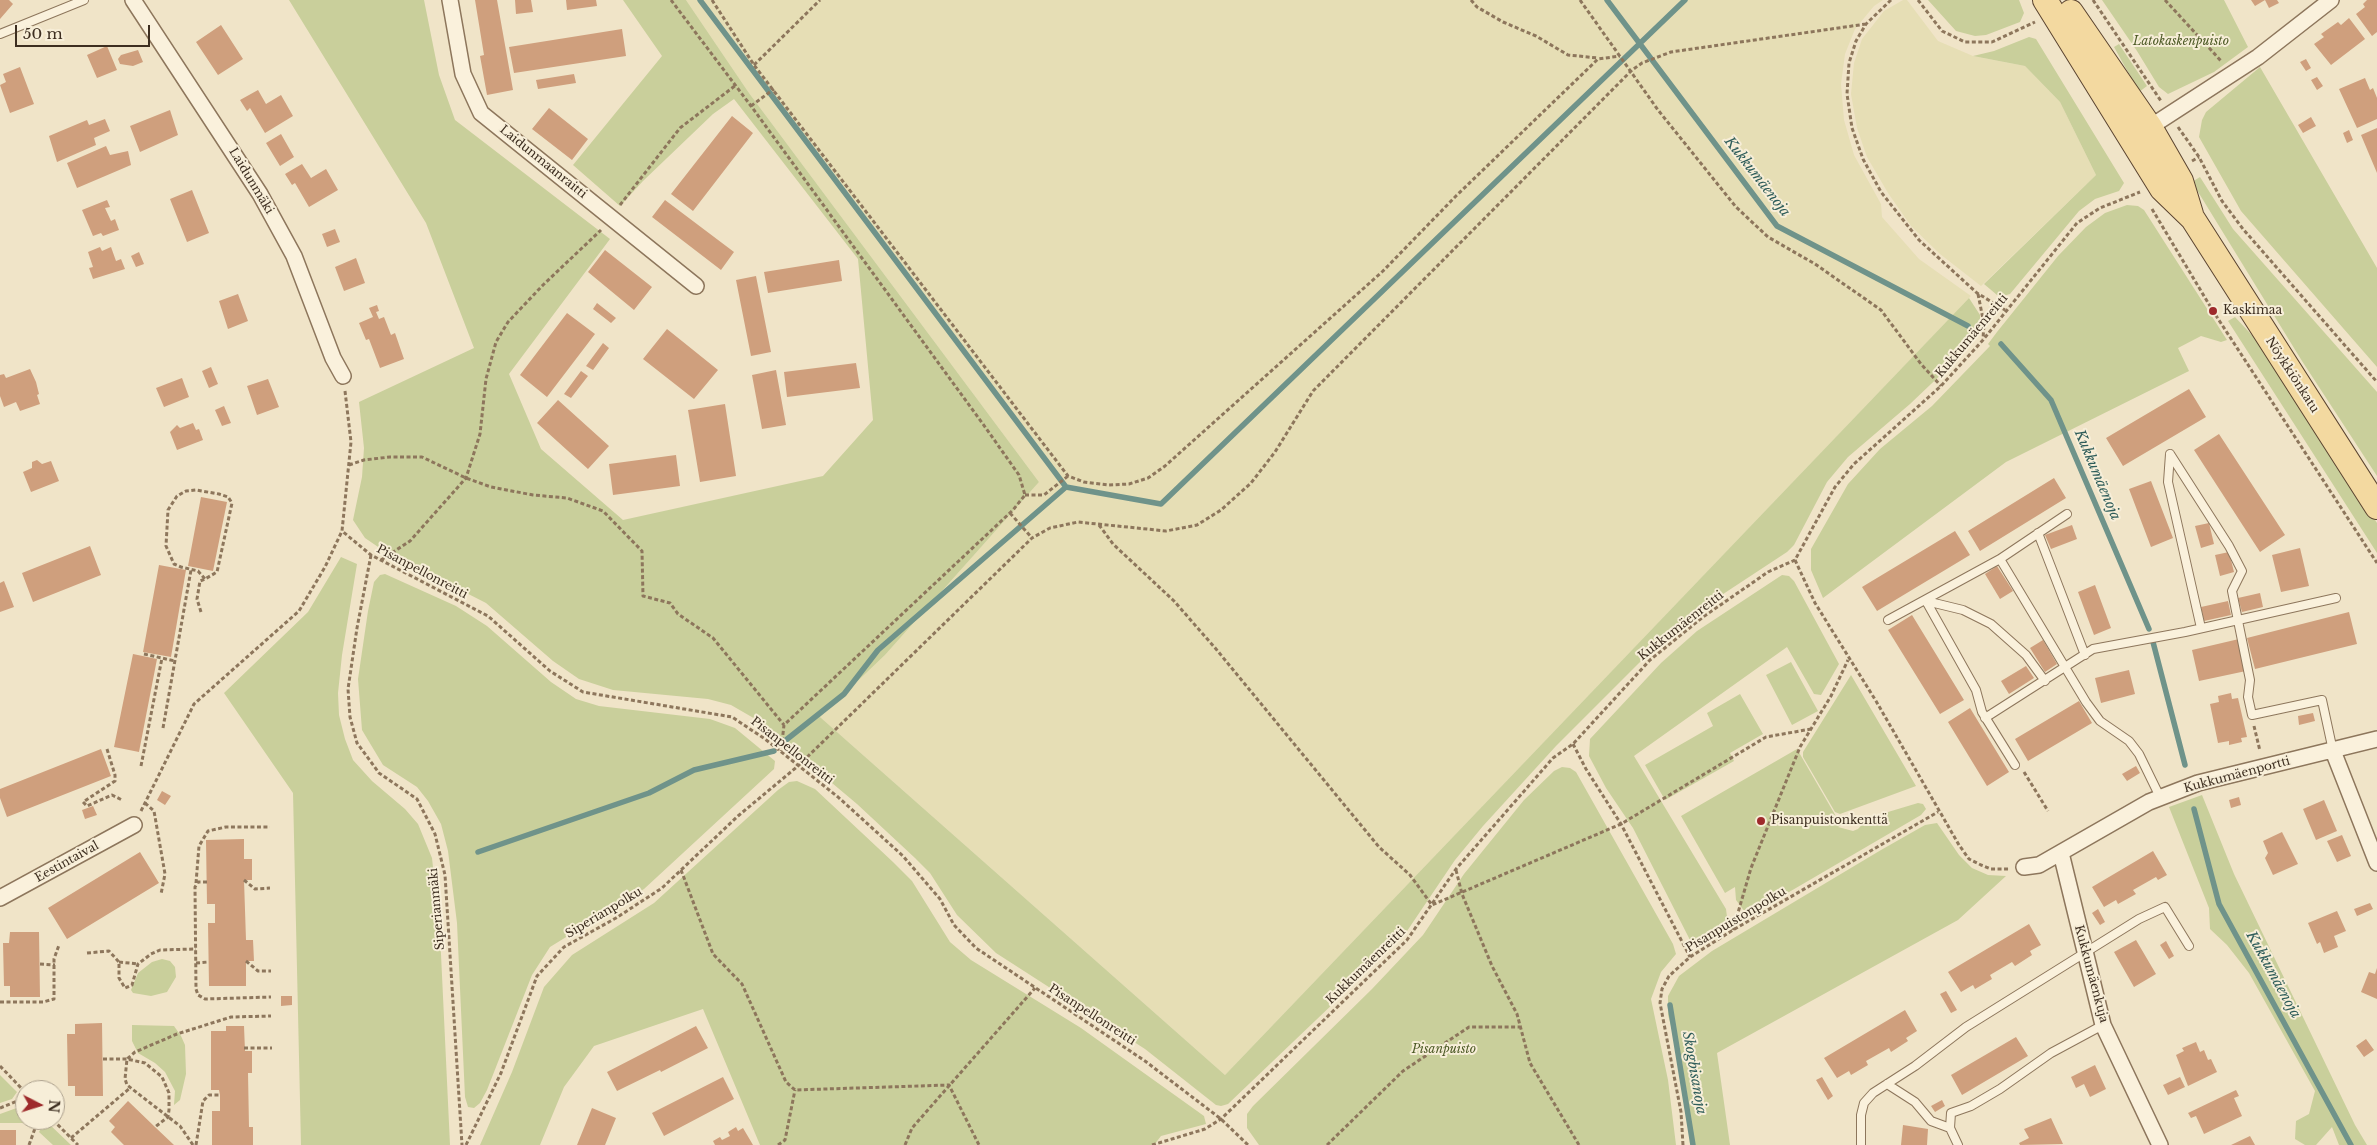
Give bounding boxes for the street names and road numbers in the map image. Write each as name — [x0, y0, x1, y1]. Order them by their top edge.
street label: Laidunmaanraitti — [497, 122, 589, 202]
street label: Laidunmäki — [226, 145, 276, 217]
street label: Kukkumäenreitti — [1933, 291, 2011, 381]
street label: Nöykkiönkatu — [2262, 334, 2322, 416]
street label: Pisanpellonreitti — [374, 542, 470, 602]
street label: Kukkumäenreitti — [1635, 588, 1727, 664]
street label: Pisanpellonreitti — [748, 714, 836, 788]
street label: Kukkumäenportti — [2182, 754, 2292, 796]
street label: Eestintaival — [33, 839, 101, 885]
street label: Siperianmäki — [426, 867, 448, 951]
street label: Siperianpolku — [563, 884, 645, 942]
street label: Pisanpuistonpolku — [1683, 884, 1789, 956]
street label: Kukkumäenkuja — [2071, 924, 2111, 1024]
street label: Kukkumäenreitti — [1323, 925, 1409, 1007]
street label: Pisanpellonreitti — [1046, 981, 1138, 1049]

